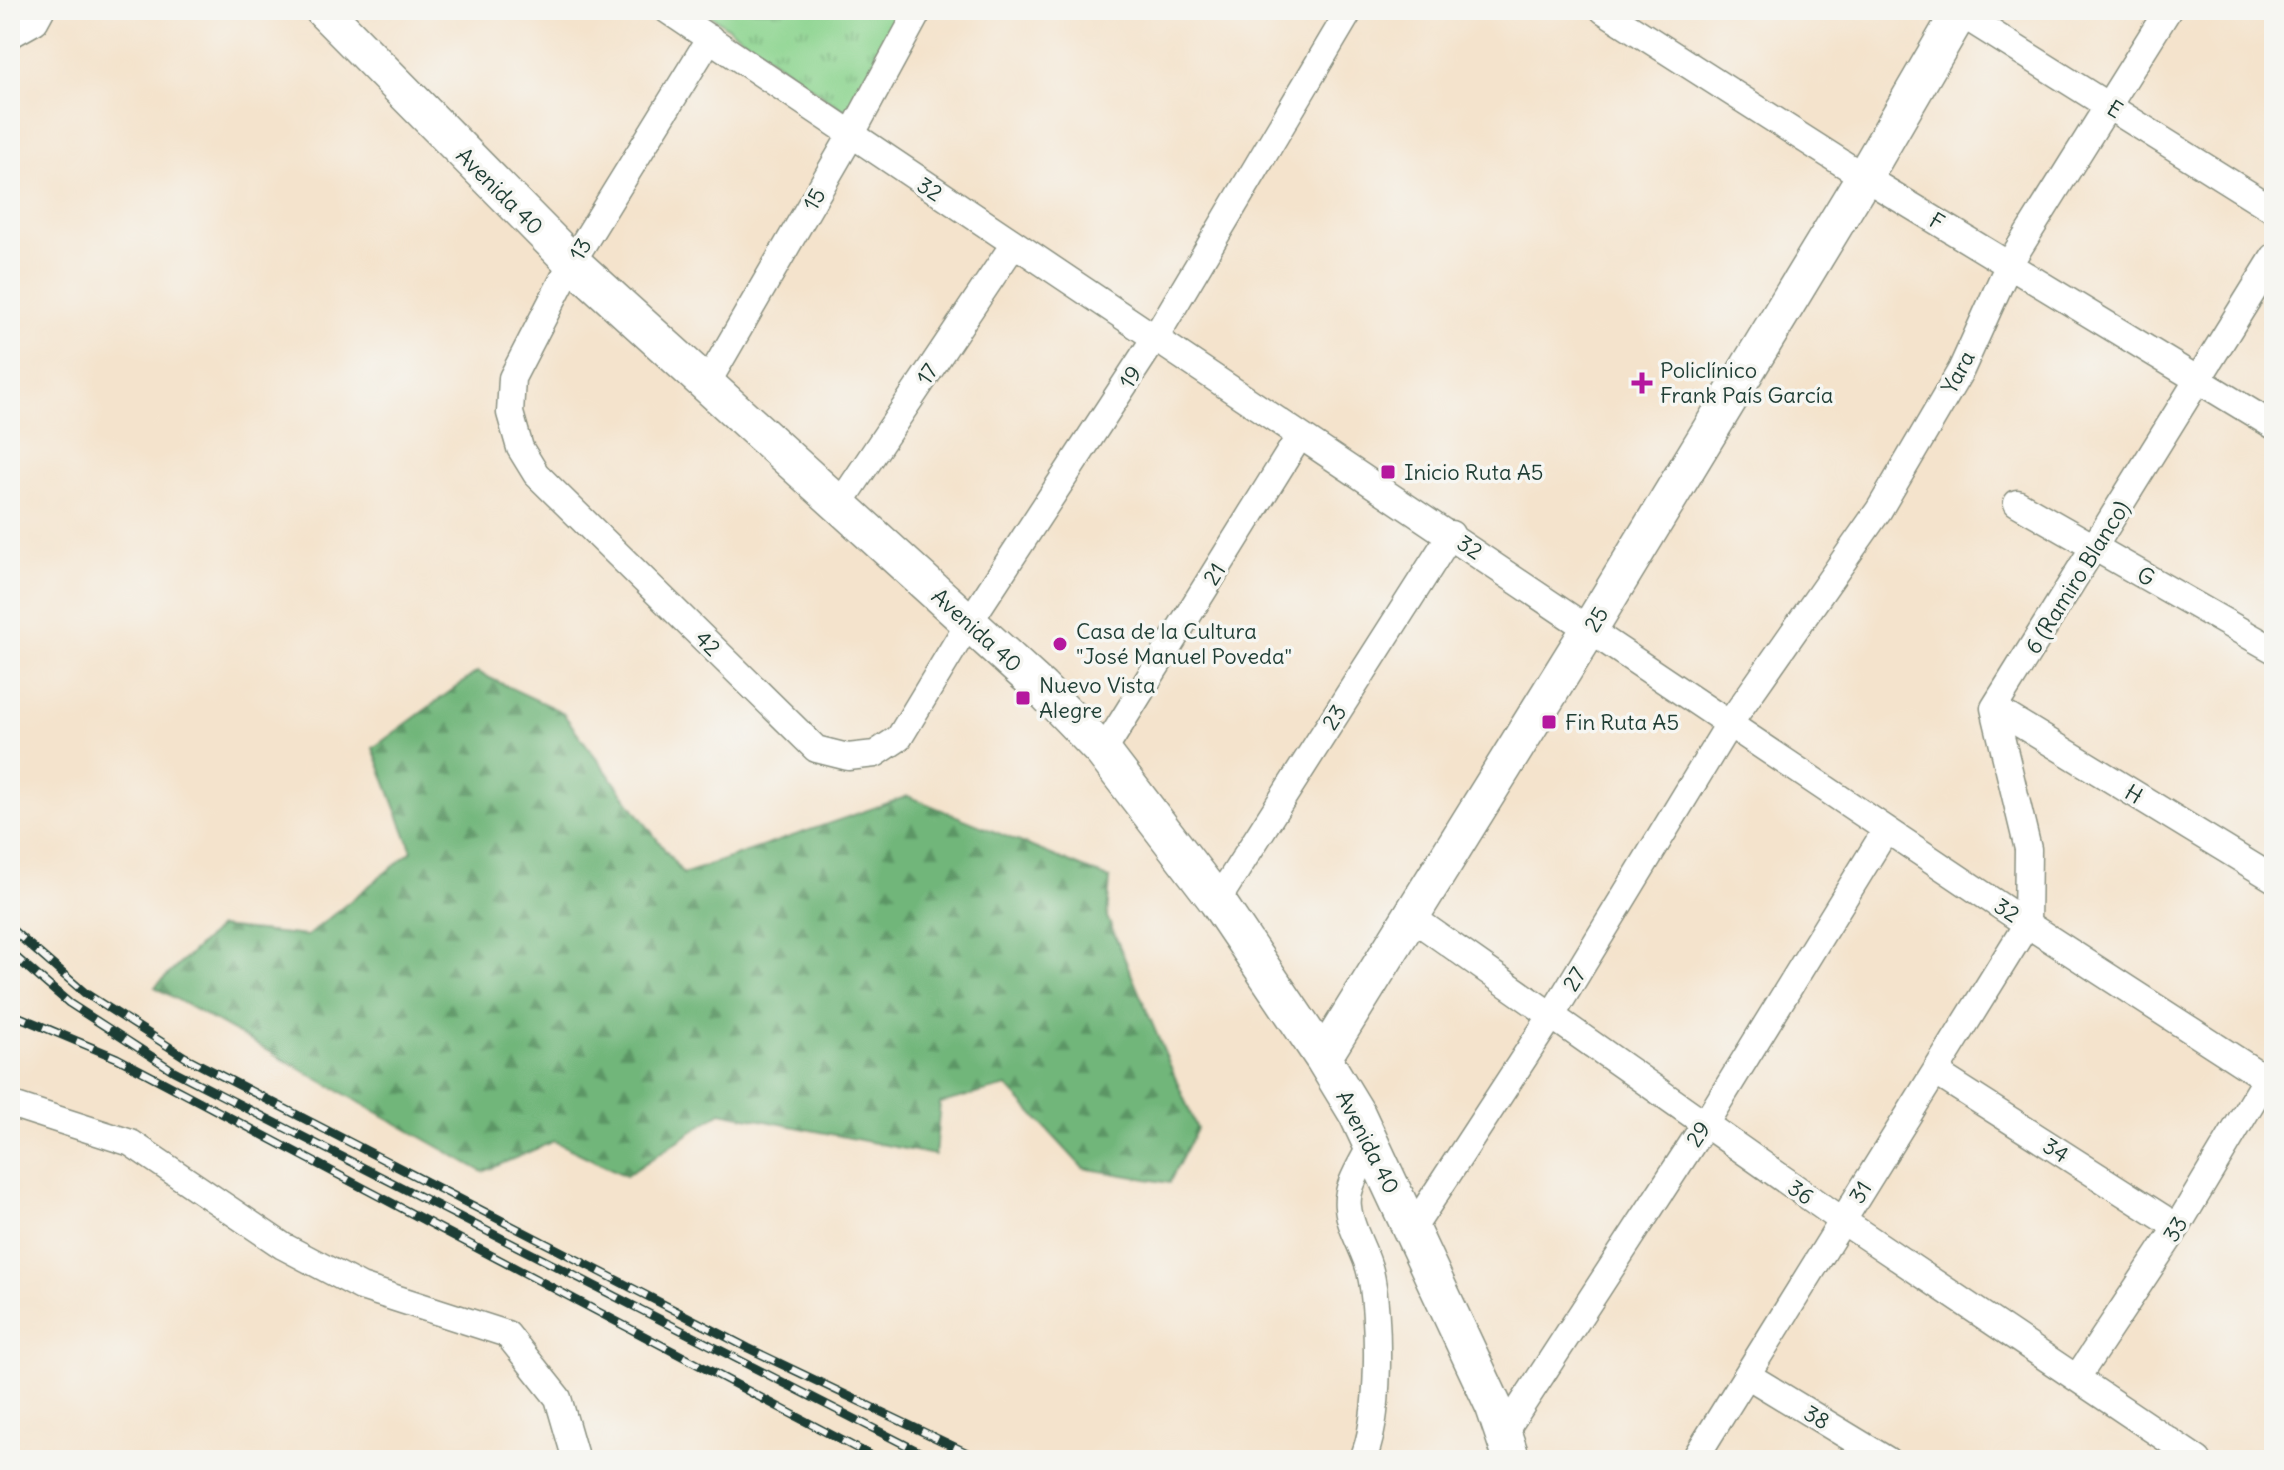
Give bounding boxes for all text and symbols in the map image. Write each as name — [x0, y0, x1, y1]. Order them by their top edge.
street label: E — [2102, 94, 2128, 124]
street label: Avenida 40 — [450, 141, 550, 241]
street label: 32 — [912, 171, 948, 207]
street label: 15 — [797, 183, 831, 215]
street label: F — [1924, 206, 1950, 236]
street label: 13 — [563, 233, 597, 265]
street label: Yara — [1935, 346, 1981, 398]
place label: Policlínico Frank País García — [1660, 356, 1833, 409]
street label: 17 — [910, 358, 944, 390]
street label: 19 — [1112, 360, 1148, 394]
marker: Policlínico Frank País García — [1631, 372, 1653, 394]
place label: Inicio Ruta A5 — [1404, 458, 1544, 486]
marker: Inicio Ruta A5 — [1379, 463, 1397, 481]
street label: 6 (Ramiro Blanco) — [2019, 495, 2135, 659]
street label: 32 — [1452, 529, 1488, 565]
street label: 21 — [1197, 558, 1231, 590]
street label: G — [2132, 560, 2160, 592]
street label: Avenida 40 — [926, 582, 1028, 678]
street label: 25 — [1578, 601, 1614, 637]
place label: Casa de la Cultura "José Manuel Poveda" — [1076, 617, 1292, 670]
street label: 42 — [689, 624, 727, 662]
marker: Casa de la Cultura "José Manuel Poveda" — [1051, 635, 1069, 653]
place label: Nuevo Vista Alegre — [1039, 671, 1156, 724]
marker: Nuevo Vista Alegre — [1014, 689, 1032, 707]
street label: 23 — [1316, 699, 1352, 735]
place label: Fin Ruta A5 — [1565, 708, 1679, 736]
marker: Fin Ruta A5 — [1540, 713, 1558, 731]
street label: H — [2120, 778, 2148, 810]
street label: 32 — [1989, 892, 2025, 928]
street label: 27 — [1556, 962, 1592, 996]
street label: Avenida 40 — [1330, 1086, 1406, 1198]
street label: 29 — [1680, 1116, 1716, 1152]
street label: 34 — [2038, 1131, 2074, 1169]
street label: 36 — [1783, 1173, 1819, 1211]
street label: 31 — [1843, 1176, 1877, 1208]
street label: 33 — [2157, 1211, 2193, 1247]
street label: 38 — [1799, 1399, 1835, 1435]

